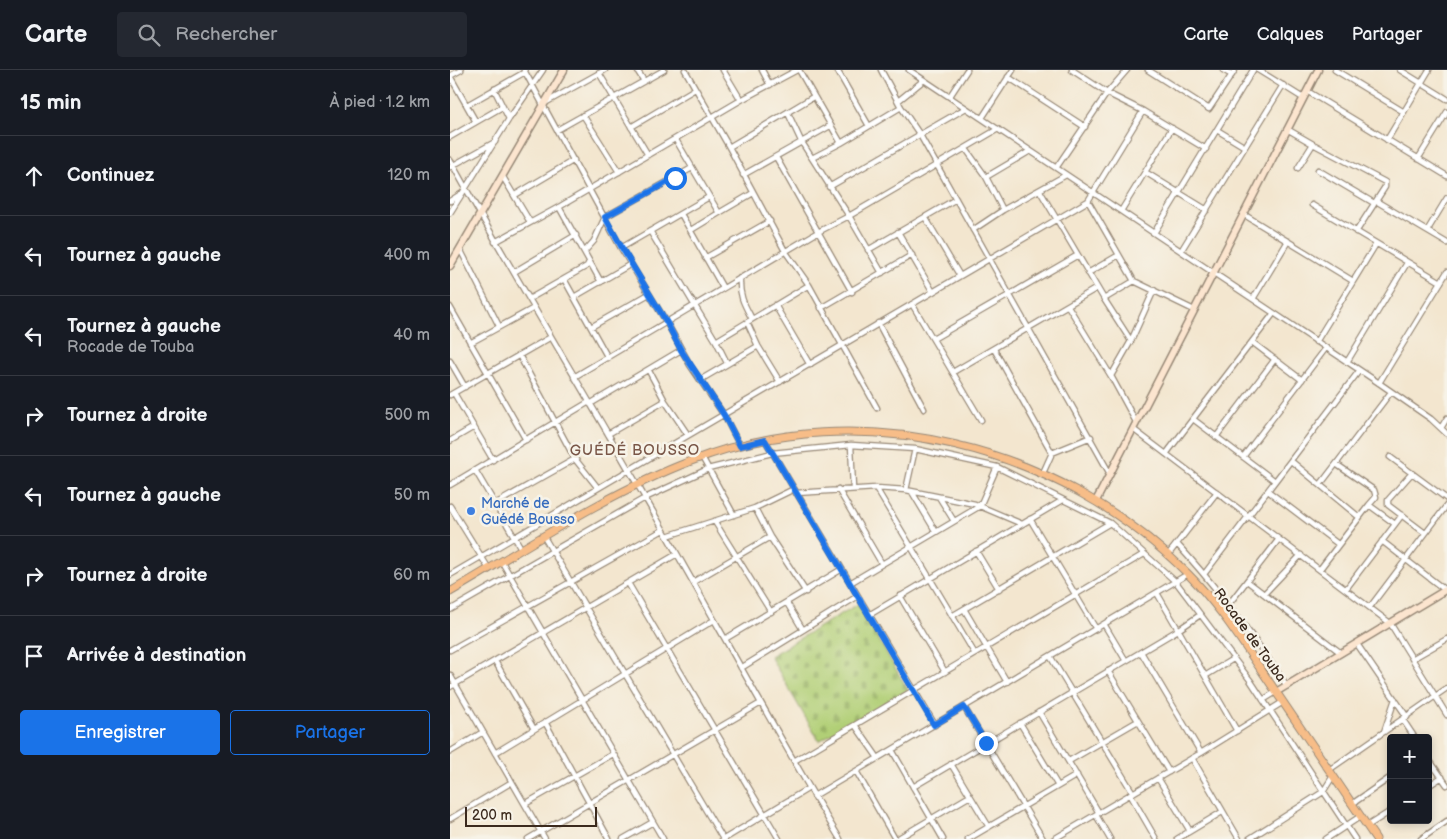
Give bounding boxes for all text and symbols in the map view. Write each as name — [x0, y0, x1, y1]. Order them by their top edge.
search box — [117, 12, 467, 57]
text: Carte — [25, 20, 87, 49]
icon: search — [135, 21, 163, 49]
text: Rechercher — [175, 23, 277, 46]
text: Carte — [1183, 24, 1229, 45]
text: Calques — [1257, 24, 1324, 45]
text: Partager — [1352, 24, 1422, 45]
text: 15 min — [20, 90, 81, 115]
text: À pied · 1.2 km — [330, 93, 430, 112]
icon: ahead — [20, 162, 48, 190]
text: Continuez — [67, 164, 154, 187]
text: 120 m — [387, 166, 430, 185]
route start — [664, 167, 687, 190]
icon: left — [20, 242, 48, 270]
text: Tournez à gauche — [67, 244, 221, 267]
text: 400 m — [384, 246, 430, 265]
text: Tournez à gauche — [67, 315, 221, 338]
icon: left — [20, 322, 48, 350]
text: 40 m — [393, 326, 430, 345]
text: Rocade de Touba — [67, 338, 194, 357]
icon: right — [20, 402, 48, 430]
text: Tournez à droite — [67, 404, 208, 427]
text: 500 m — [384, 406, 430, 425]
district label: GUÉDÉ BOUSSO — [570, 441, 700, 460]
icon: left — [20, 482, 48, 510]
text: Tournez à gauche — [67, 484, 221, 507]
text: 50 m — [394, 486, 430, 505]
place label: Marché de Guédé Bousso — [481, 495, 575, 528]
marker: Marché de Guédé Bousso — [465, 505, 477, 517]
icon: right — [20, 562, 48, 590]
text: Tournez à droite — [67, 564, 208, 587]
text: 60 m — [393, 566, 430, 585]
street label: Rocade de Touba — [1210, 585, 1290, 685]
icon: arrive — [20, 642, 48, 670]
text: Arrivée à destination — [67, 644, 246, 667]
button: Enregistrer — [20, 710, 220, 755]
button: Partager — [230, 710, 430, 755]
route end — [975, 732, 998, 755]
map controls — [1387, 734, 1432, 824]
button: + — [1387, 734, 1432, 779]
button: − — [1387, 779, 1432, 824]
scale bar — [465, 804, 598, 827]
text: 200 m — [472, 807, 512, 824]

